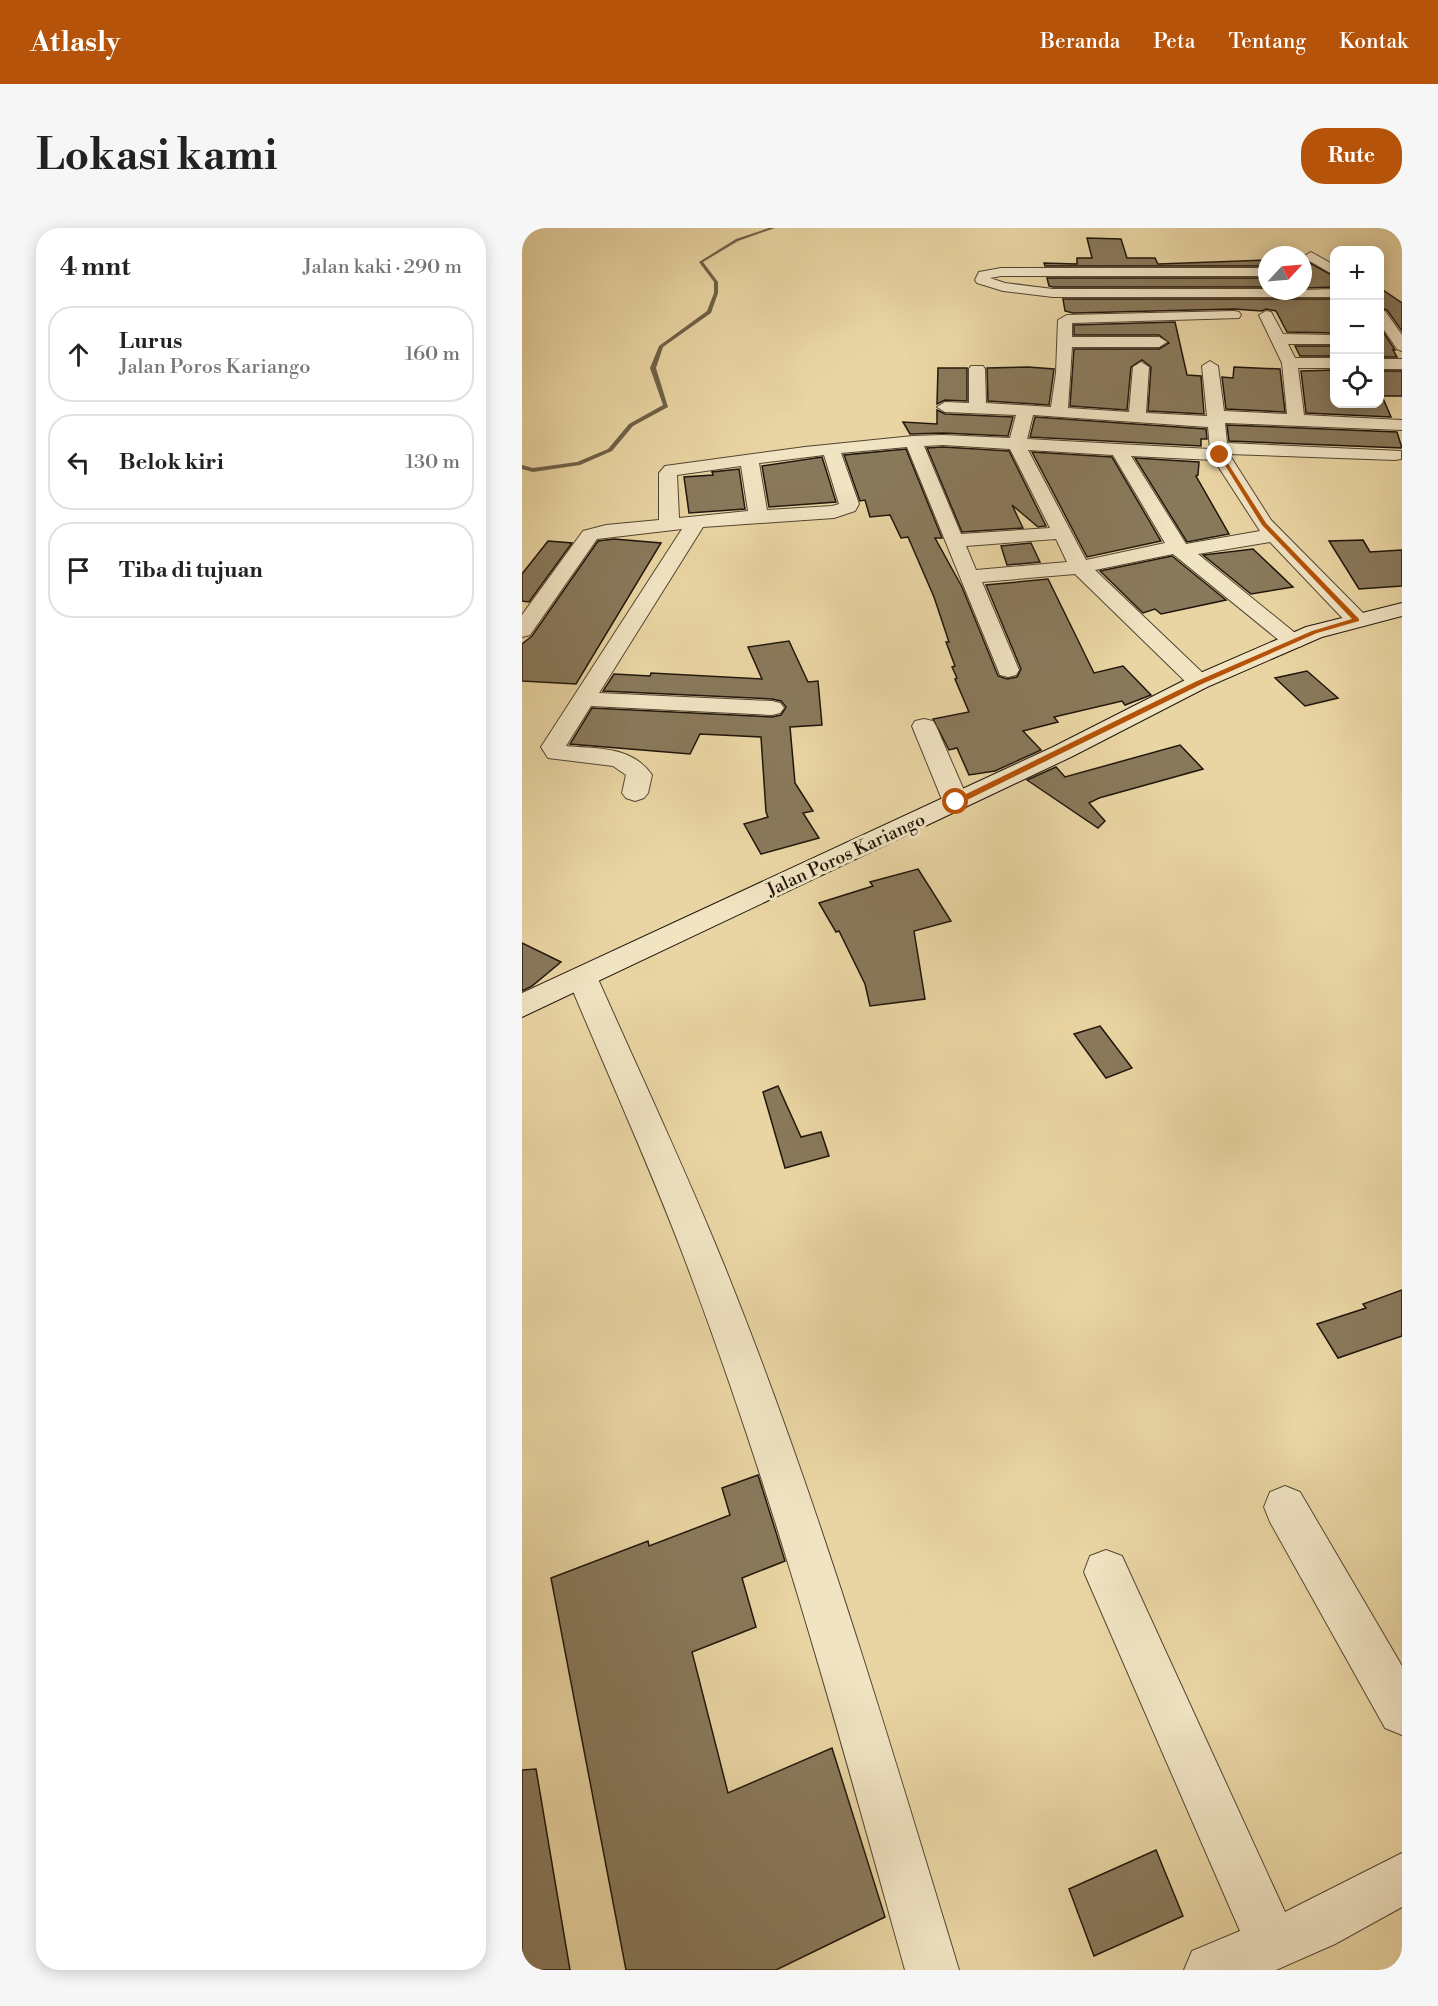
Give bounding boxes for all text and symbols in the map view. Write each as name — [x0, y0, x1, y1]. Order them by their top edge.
text: Atlasly — [30, 25, 120, 60]
text: Beranda — [1040, 29, 1120, 55]
text: Peta — [1153, 29, 1195, 55]
text: Tentang — [1228, 29, 1306, 55]
text: Kontak — [1339, 29, 1408, 55]
button: Rute — [1301, 128, 1402, 184]
text: Lokasi kami — [36, 130, 277, 183]
north arrow — [1258, 246, 1312, 300]
map controls — [1330, 246, 1384, 408]
button: + — [1330, 246, 1384, 300]
text: 4 mnt — [60, 251, 130, 283]
text: Jalan kaki · 290 m — [303, 255, 462, 280]
button: − — [1330, 300, 1384, 354]
text: Lurus — [119, 328, 182, 355]
icon: ahead — [62, 338, 95, 371]
text: 160 m — [405, 342, 460, 367]
button: locate — [1330, 354, 1384, 408]
text: Jalan Poros Kariango — [119, 355, 311, 380]
route end — [1206, 441, 1232, 467]
icon: left — [62, 446, 95, 479]
text: Belok kiri — [119, 449, 224, 476]
text: 130 m — [405, 450, 460, 475]
icon: arrive — [62, 554, 95, 587]
text: Tiba di tujuan — [119, 557, 263, 584]
route start — [942, 788, 968, 814]
street label: Jalan Poros Kariango — [762, 808, 929, 902]

